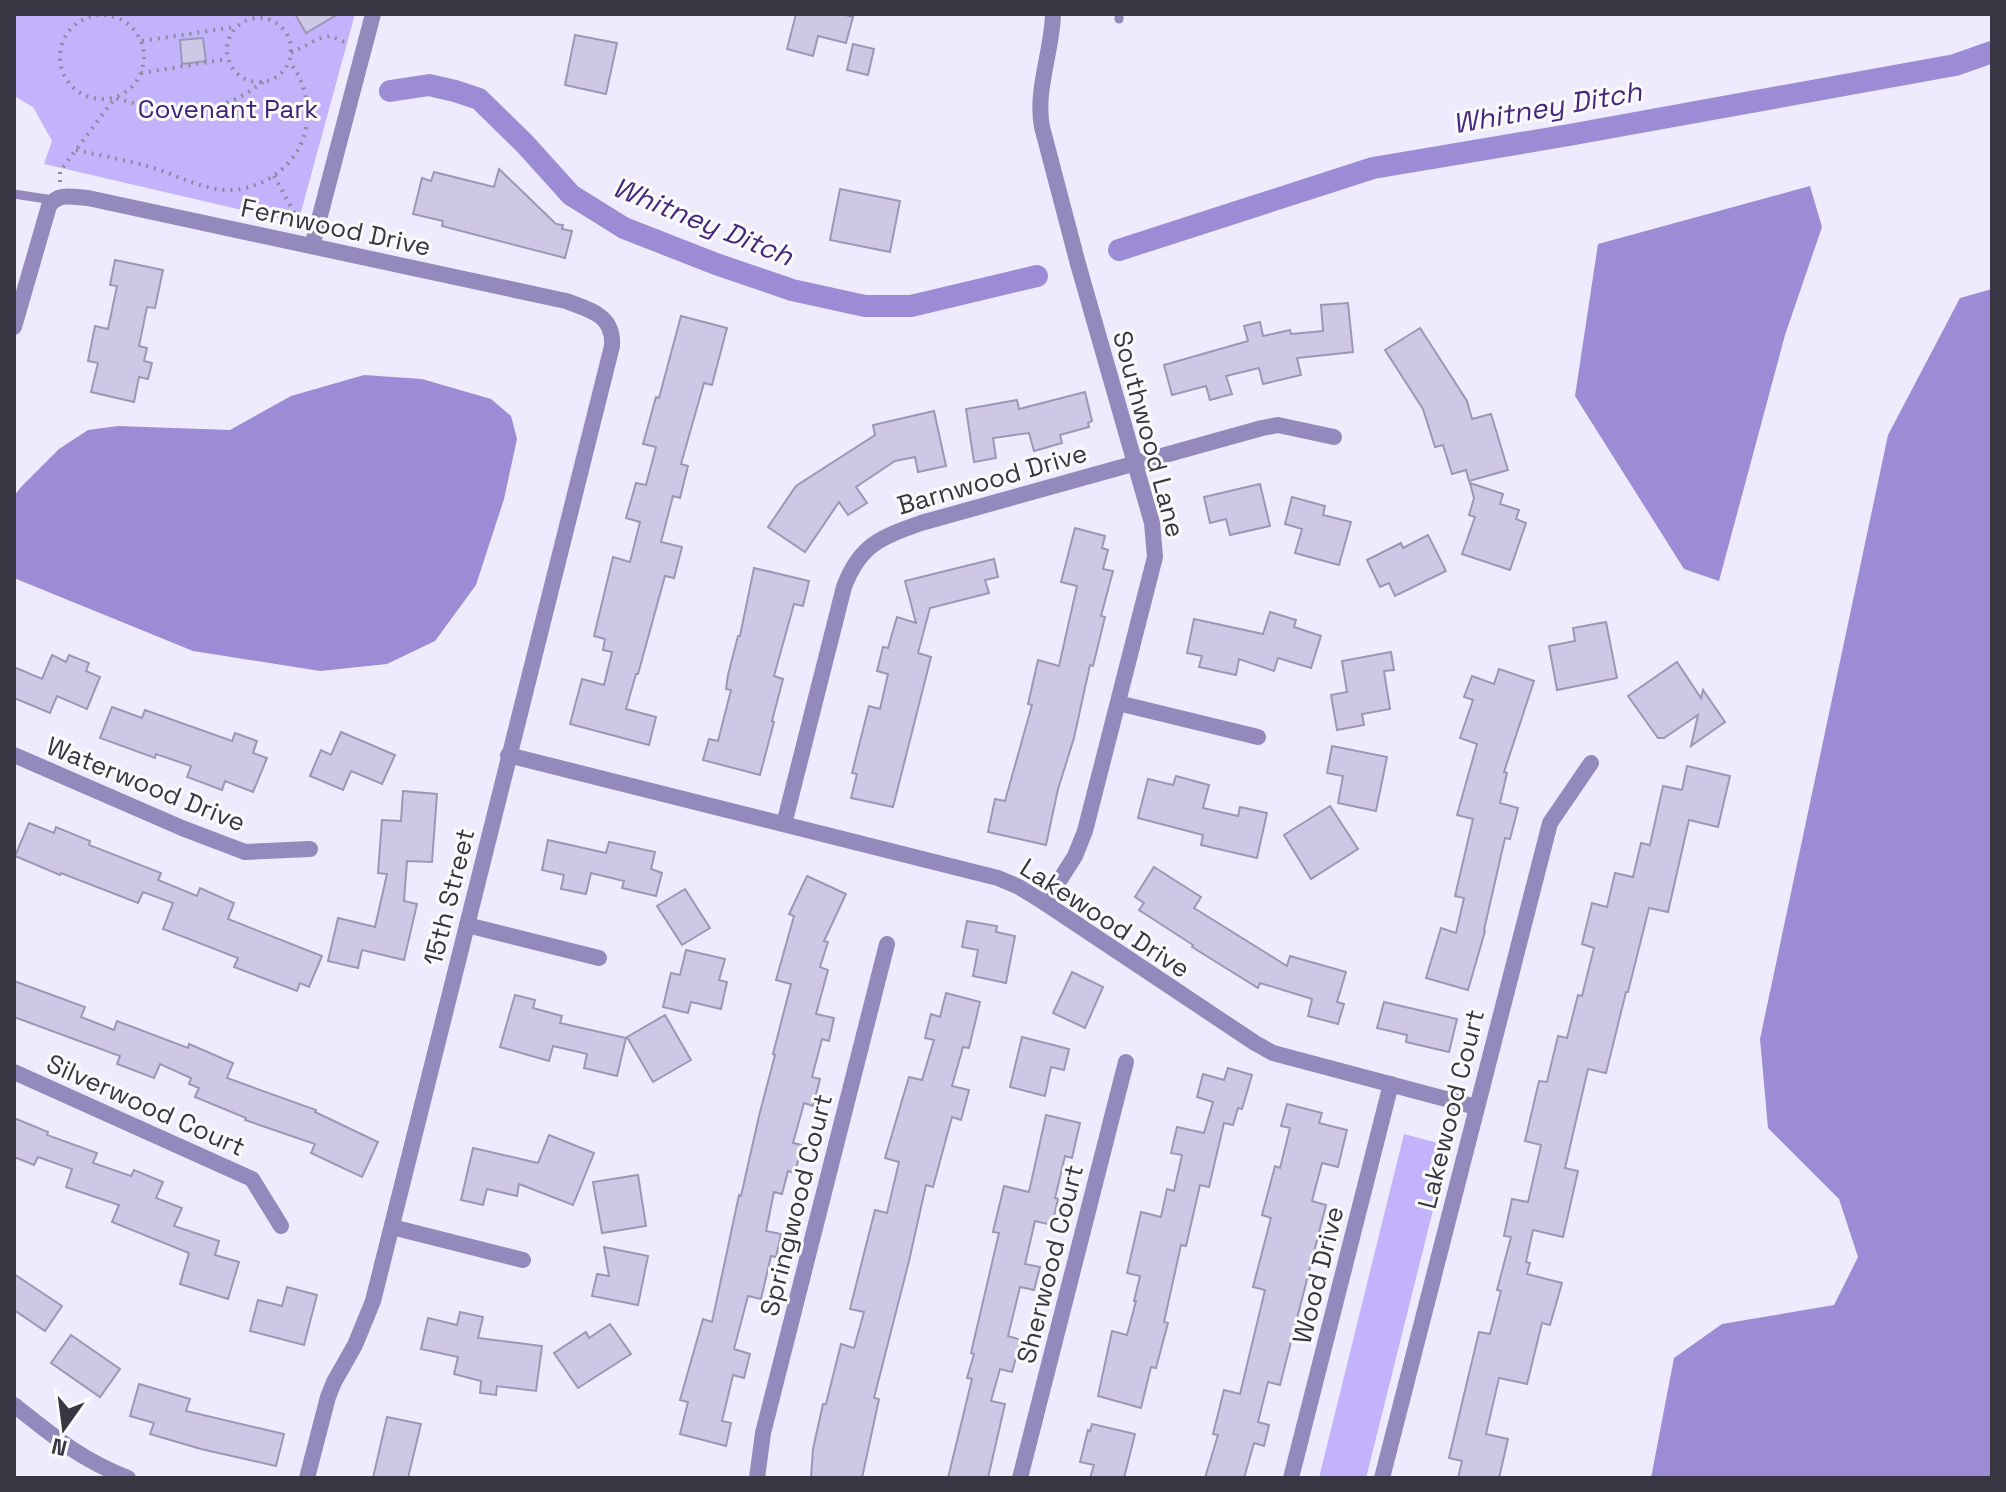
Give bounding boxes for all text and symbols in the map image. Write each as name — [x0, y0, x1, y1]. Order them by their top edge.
water label: Whitney Ditch — [1450, 73, 1645, 141]
park label: Covenant Park — [138, 92, 318, 126]
water label: Whitney Ditch — [608, 169, 799, 274]
street label: Fernwood Drive — [238, 190, 434, 264]
street label: Southwood Lane — [1105, 327, 1193, 541]
street label: Barnwood Drive — [893, 436, 1091, 522]
street label: Waterwood Drive — [41, 729, 251, 839]
street label: 15th Street — [416, 825, 482, 969]
street label: Lakewood Drive — [1014, 850, 1196, 986]
street label: Lakewood Court — [1410, 1006, 1492, 1212]
street label: Silverwood Court — [41, 1046, 251, 1164]
street label: Springwood Court — [752, 1090, 840, 1320]
street label: Sherwood Court — [1009, 1161, 1091, 1367]
street label: Wood Drive — [1285, 1203, 1351, 1347]
north arrow — [24, 1388, 104, 1468]
text: N — [49, 1432, 70, 1463]

